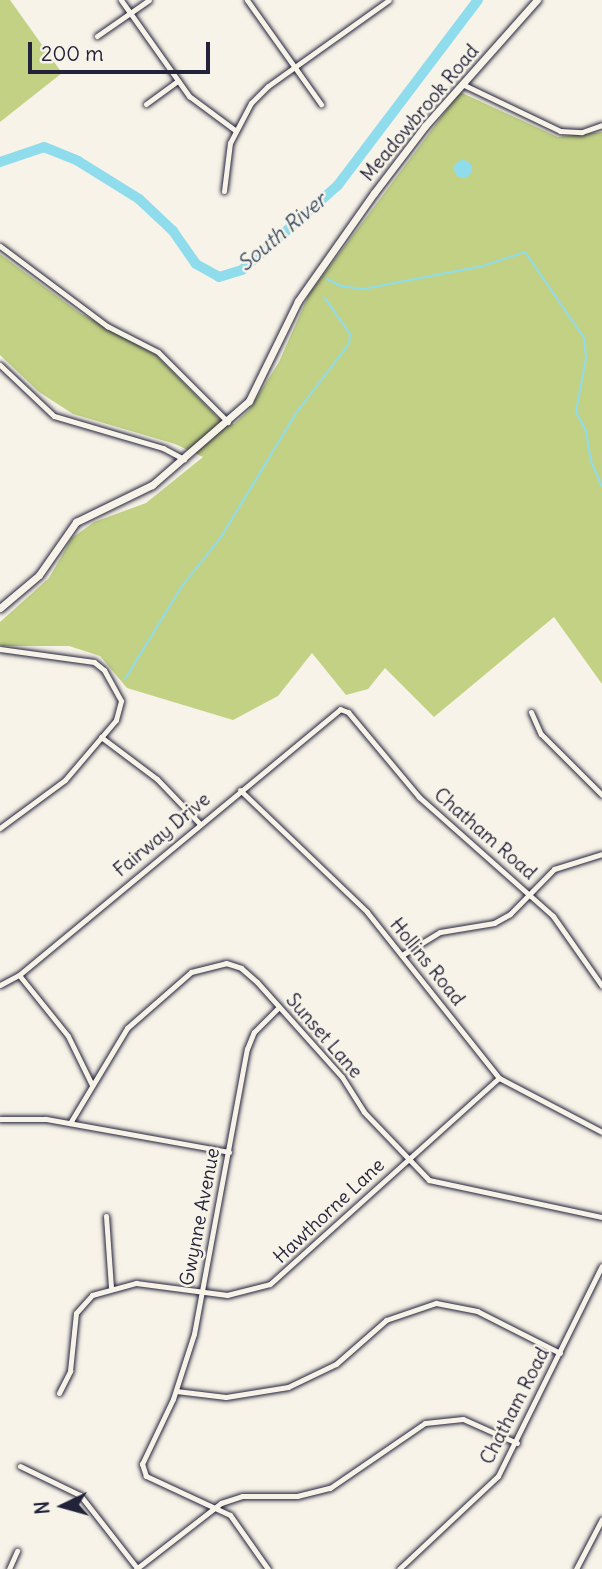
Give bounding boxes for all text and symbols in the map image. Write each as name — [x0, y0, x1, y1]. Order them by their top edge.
scale bar — [32, 28, 214, 72]
text: 200 m — [41, 40, 104, 67]
street label: Meadowbrook Road — [356, 40, 484, 186]
water label: South River — [233, 188, 331, 276]
street label: Chatham Road — [429, 783, 541, 885]
street label: Fairway Drive — [109, 788, 215, 882]
street label: Hollins Road — [385, 914, 469, 1010]
street label: Sunset Lane — [281, 989, 367, 1083]
street label: Gwynne Avenue — [175, 1146, 225, 1288]
street label: Hawthorne Lane — [269, 1154, 389, 1268]
street label: Chatham Road — [476, 1344, 554, 1468]
north arrow — [28, 1471, 98, 1541]
text: N — [30, 1500, 55, 1515]

